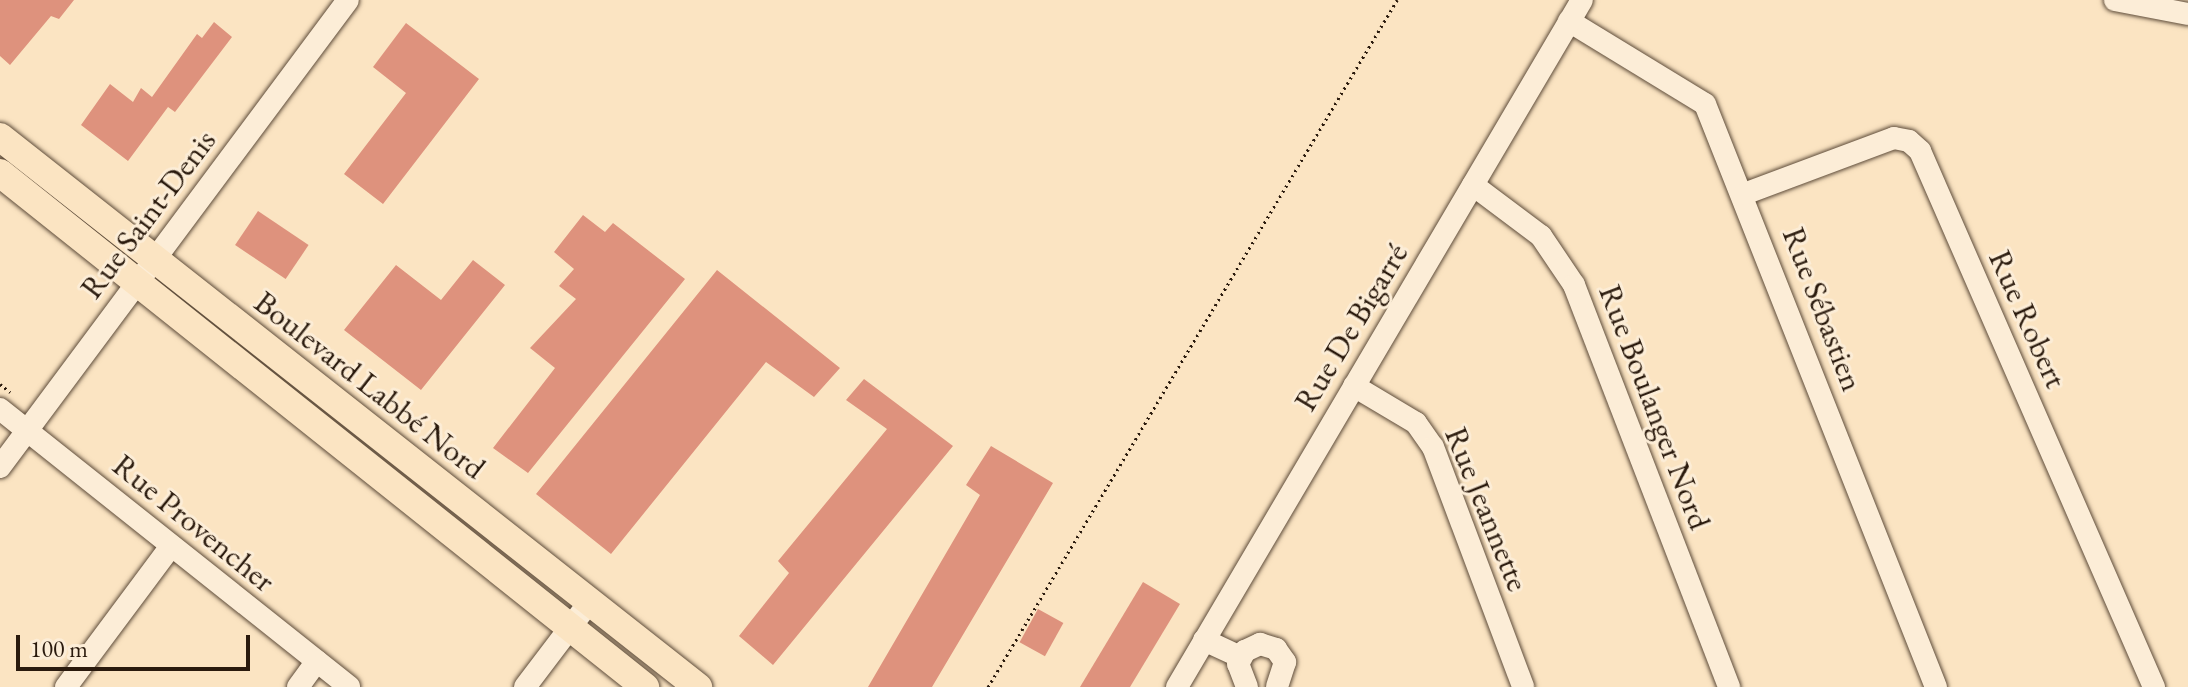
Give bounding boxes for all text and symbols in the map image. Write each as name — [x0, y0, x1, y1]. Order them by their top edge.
street label: Rue Saint-Denis — [72, 122, 224, 306]
street label: Rue Sébastien — [1774, 222, 1872, 396]
street label: Rue De Bigarré — [1286, 236, 1416, 418]
street label: Rue Robert — [1981, 244, 2075, 394]
street label: Rue Boulanger Nord — [1591, 279, 1719, 535]
street label: Boulevard Labbé Nord — [247, 283, 493, 487]
street label: Rue Jeannette — [1437, 421, 1537, 597]
street label: Rue Provencher — [105, 446, 283, 600]
scale bar — [20, 619, 254, 669]
text: 100 m — [30, 633, 88, 664]

